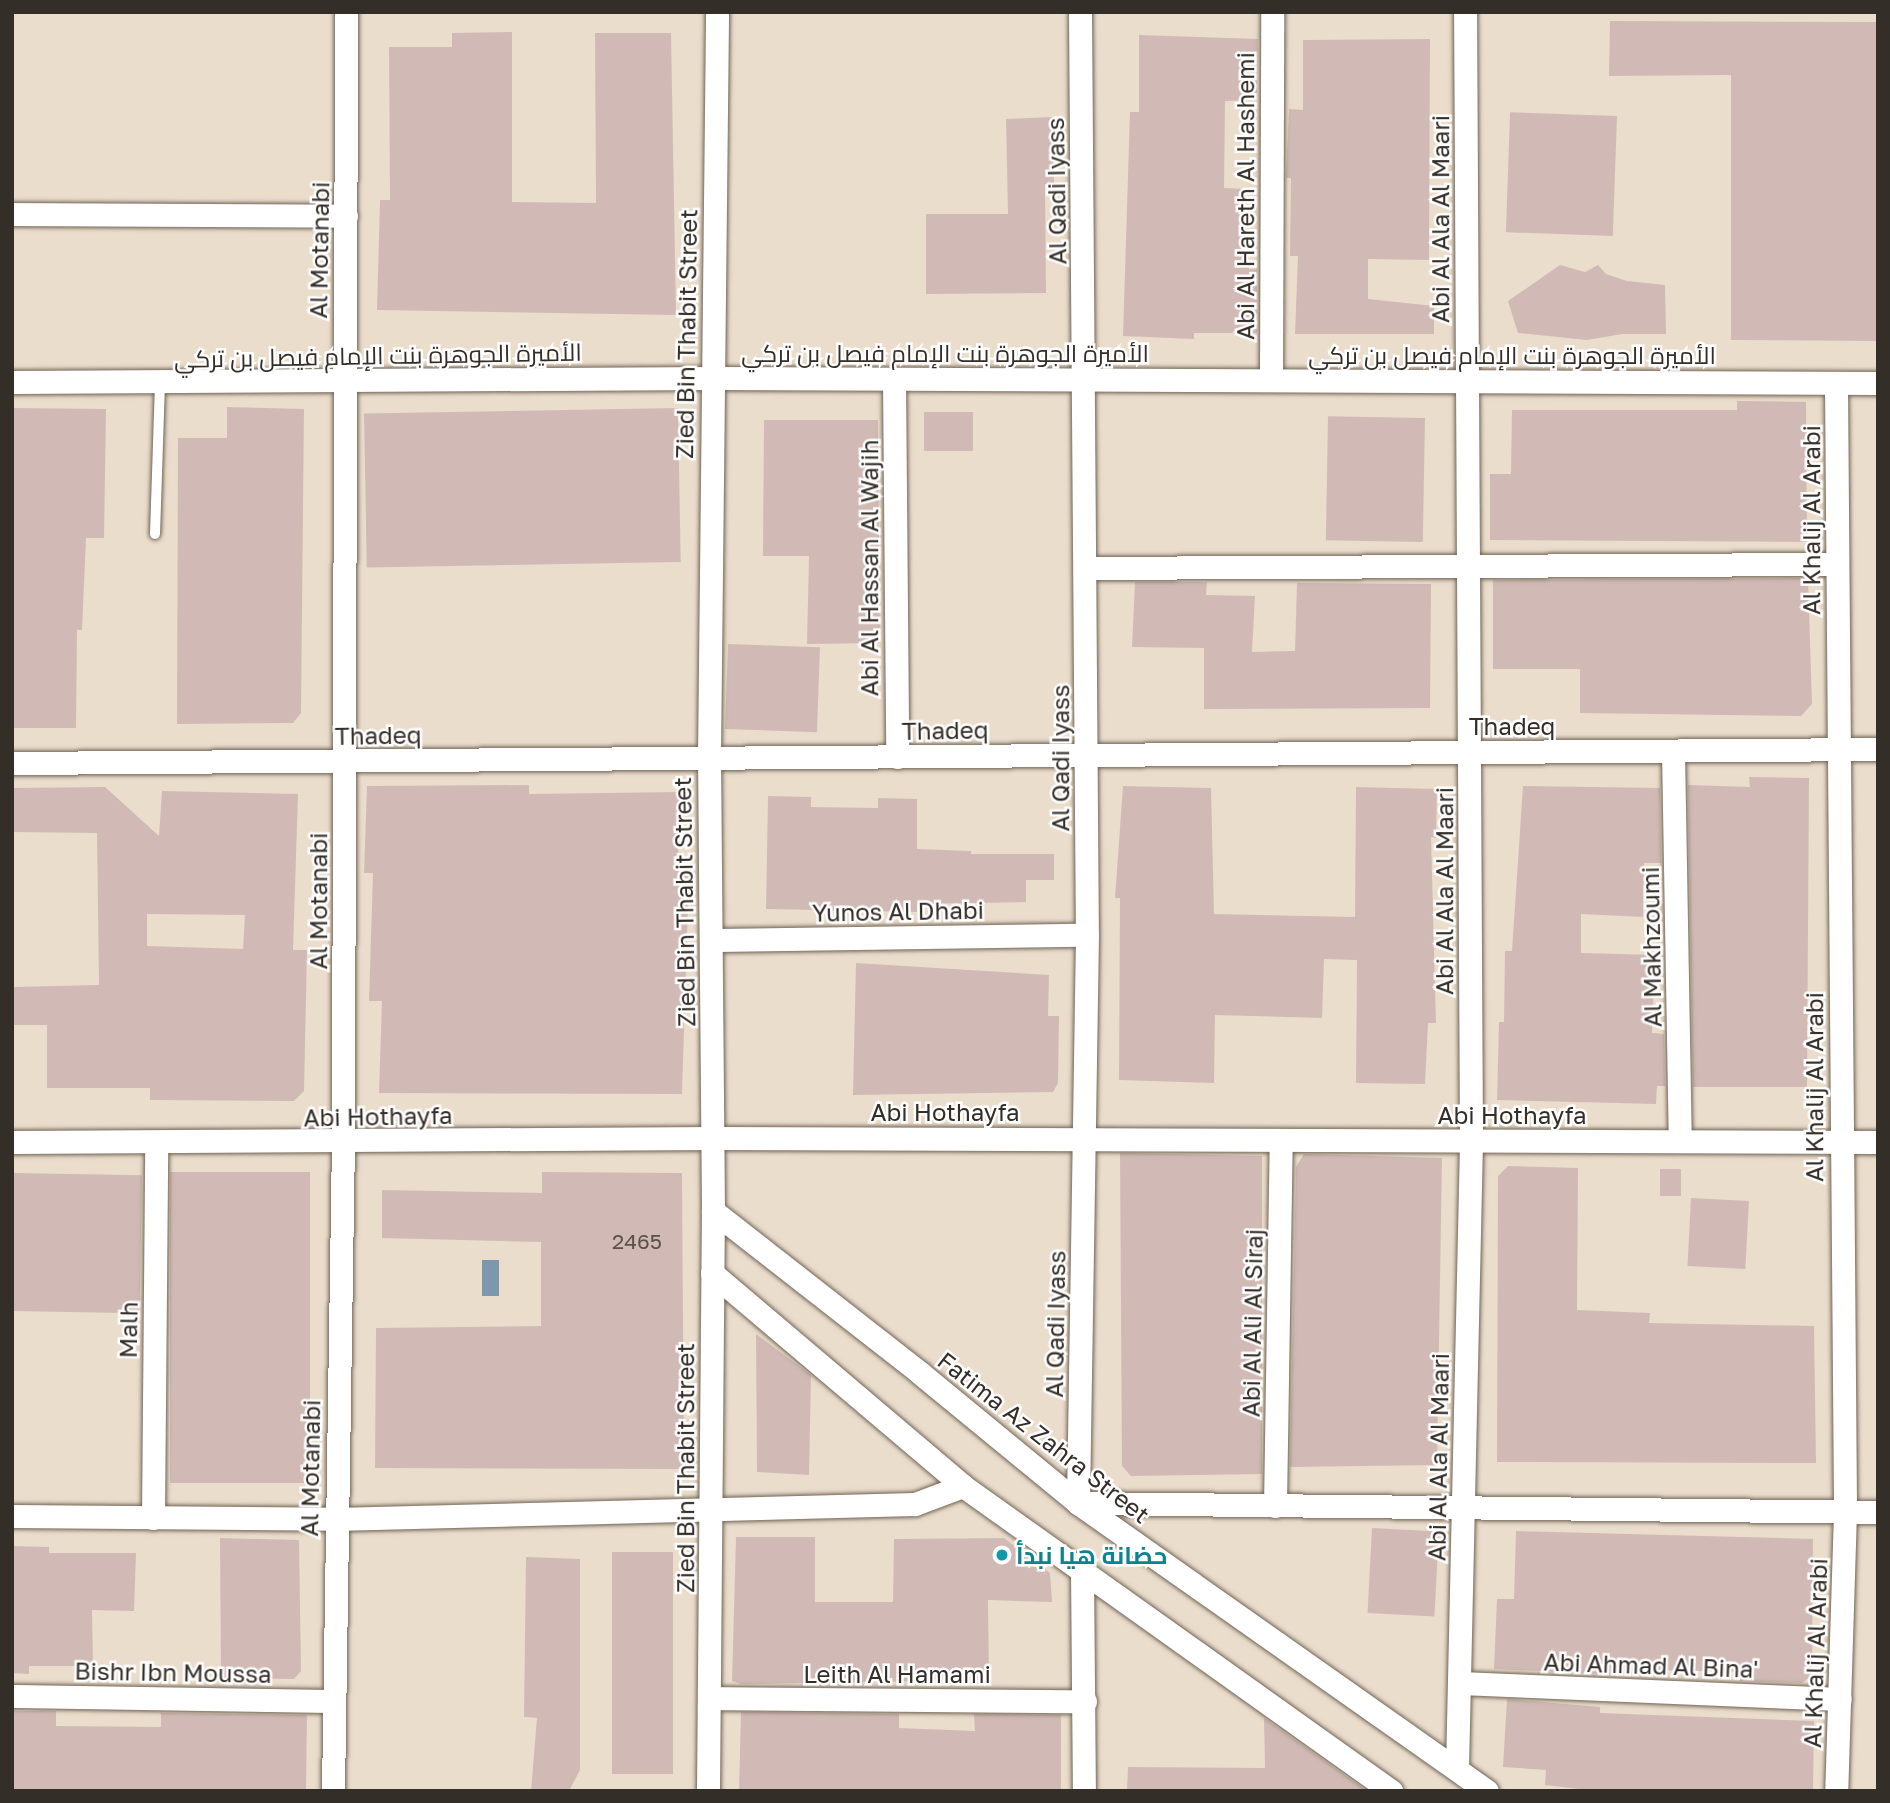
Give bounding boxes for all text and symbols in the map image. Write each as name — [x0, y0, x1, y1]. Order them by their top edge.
street label: Abi Al Hareth Al Hashemi — [1231, 52, 1259, 340]
street label: Abi Al Ala Al Maari — [1426, 115, 1454, 323]
street label: Al Qadi Iyass — [1040, 117, 1072, 265]
street label: Al Motanabi — [303, 181, 335, 319]
street label: Zied Bin Thabit Street — [669, 209, 703, 459]
street label: الأميرة الجوهرة بنت الإمام فيصل بن تركي — [174, 337, 582, 373]
street label: الأميرة الجوهرة بنت الإمام فيصل بن تركي — [741, 339, 1149, 367]
street label: الأميرة الجوهرة بنت الإمام فيصل بن تركي — [1308, 341, 1716, 369]
street label: Al Khalij Al Arabi — [1797, 425, 1825, 615]
street label: Abi Al Hassan Al Wajih — [855, 440, 883, 696]
street label: Al Qadi Iyass — [1046, 684, 1074, 832]
street label: Thadeq — [1469, 712, 1555, 740]
street label: Thadeq — [901, 715, 989, 745]
street label: Thadeq — [334, 720, 422, 750]
street label: Zied Bin Thabit Street — [667, 777, 701, 1027]
street label: Abi Al Ala Al Maari — [1430, 787, 1458, 995]
street label: Al Motanabi — [304, 833, 332, 969]
street label: Al Makhzoumi — [1635, 866, 1667, 1028]
street label: Yunos Al Dhabi — [812, 895, 984, 927]
street label: Al Khalij Al Arabi — [1800, 992, 1828, 1182]
street label: Abi Hothayfa — [870, 1098, 1020, 1126]
street label: Abi Hothayfa — [303, 1100, 453, 1132]
street label: Abi Hothayfa — [1437, 1101, 1587, 1129]
house number: 2465 — [612, 1228, 662, 1254]
street label: Abi Al Ali Al Siraj — [1236, 1229, 1268, 1417]
street label: Al Qadi Iyass — [1039, 1250, 1071, 1398]
street label: Malh — [113, 1301, 143, 1359]
street label: Zied Bin Thabit Street — [671, 1343, 699, 1593]
street label: Fatima Az Zahra Street — [932, 1345, 1156, 1529]
street label: Abi Al Ala Al Maari — [1422, 1353, 1454, 1561]
street label: Al Motanabi — [294, 1399, 326, 1537]
place label: حضانة هيا نبدأ — [1016, 1541, 1167, 1569]
marker: حضانة هيا نبدأ — [994, 1547, 1010, 1563]
street label: Al Khalij Al Arabi — [1797, 1558, 1833, 1748]
street label: Abi Ahmad Al Bina' — [1543, 1647, 1759, 1683]
street label: Bishr Ibn Moussa — [74, 1656, 272, 1688]
street label: Leith Al Hamami — [803, 1660, 991, 1688]

